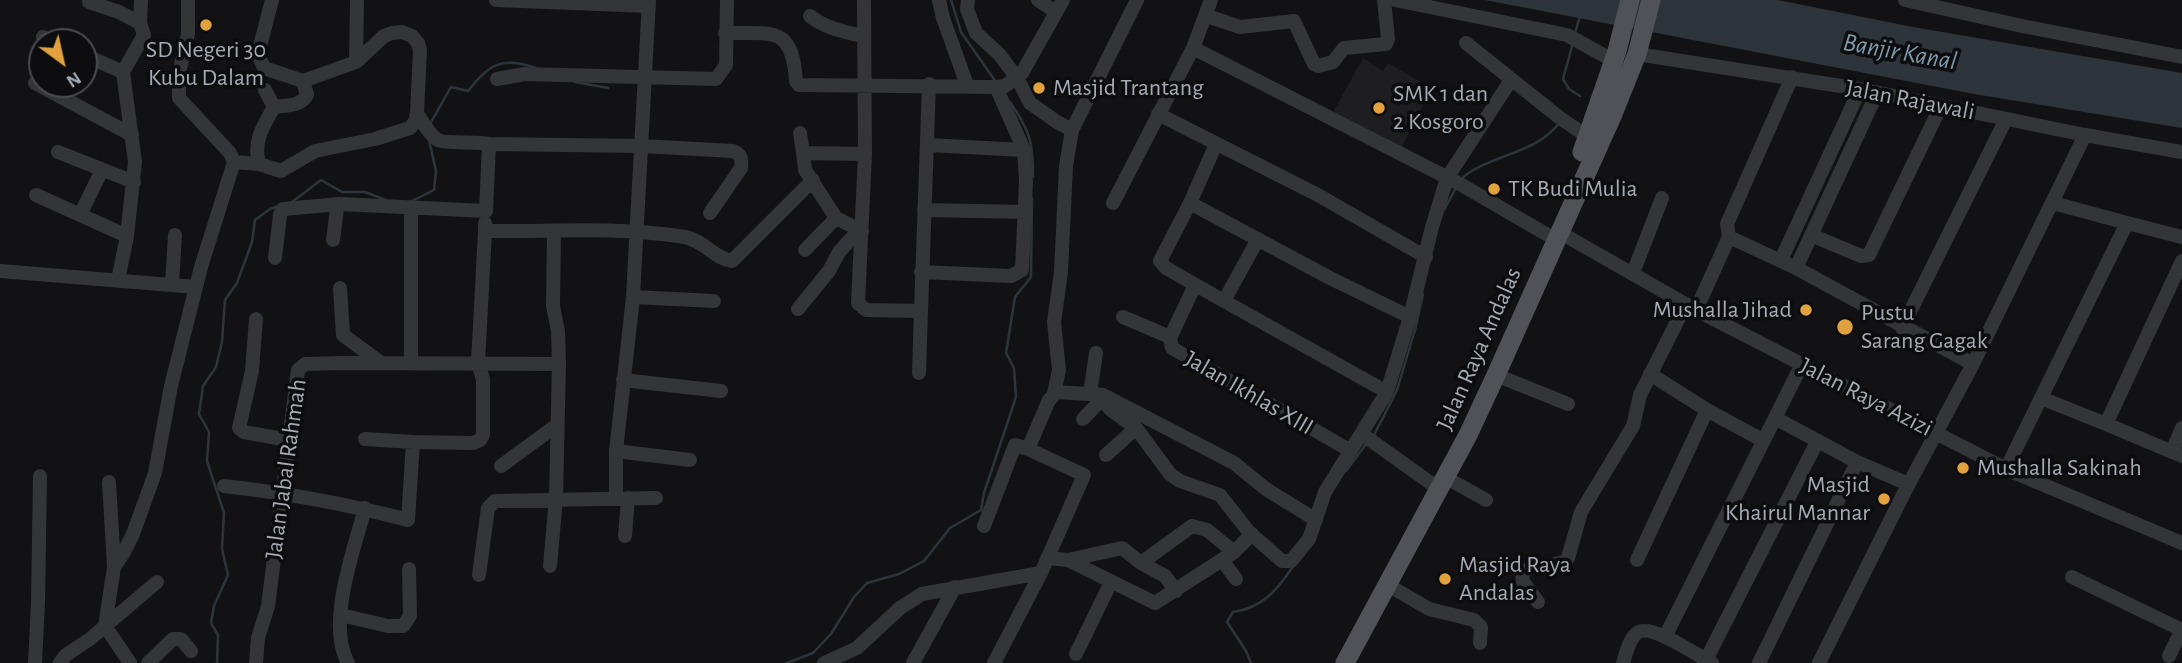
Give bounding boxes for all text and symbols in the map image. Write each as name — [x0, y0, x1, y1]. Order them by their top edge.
marker: SD Negeri 30 Kubu Dalam — [198, 17, 214, 33]
water label: Banjir Kanal — [1841, 27, 1959, 77]
north arrow — [28, 28, 98, 98]
place label: SD Negeri 30 Kubu Dalam — [146, 36, 266, 92]
text: N — [63, 68, 84, 91]
street label: Jalan Rajawali — [1843, 73, 1977, 127]
place label: Masjid Trantang — [1053, 74, 1204, 102]
marker: Masjid Trantang — [1031, 80, 1047, 96]
place label: SMK 1 dan 2 Kosgoro — [1393, 80, 1488, 136]
marker: SMK 1 dan 2 Kosgoro — [1371, 100, 1387, 116]
place label: TK Budi Mulia — [1508, 175, 1638, 203]
marker: TK Budi Mulia — [1486, 181, 1502, 197]
street label: Jalan Raya Andalas — [1430, 263, 1528, 435]
place label: Mushalla Jihad — [1653, 296, 1792, 324]
place label: Pustu Sarang Gagak — [1861, 299, 1988, 355]
marker: Mushalla Jihad — [1798, 302, 1814, 318]
marker: Pustu Sarang Gagak — [1835, 317, 1855, 337]
street label: Jalan Ikhlas XIII — [1179, 344, 1319, 442]
street label: Jalan Raya Azizi — [1795, 351, 1937, 443]
street label: Jalan Jabal Rahmah — [259, 377, 313, 561]
place label: Mushalla Sakinah — [1977, 454, 2142, 482]
marker: Mushalla Sakinah — [1955, 460, 1971, 476]
place label: Masjid Khairul Mannar — [1725, 471, 1870, 527]
marker: Masjid Khairul Mannar — [1876, 491, 1892, 507]
place label: Masjid Raya Andalas — [1459, 551, 1571, 607]
marker: Masjid Raya Andalas — [1437, 571, 1453, 587]

